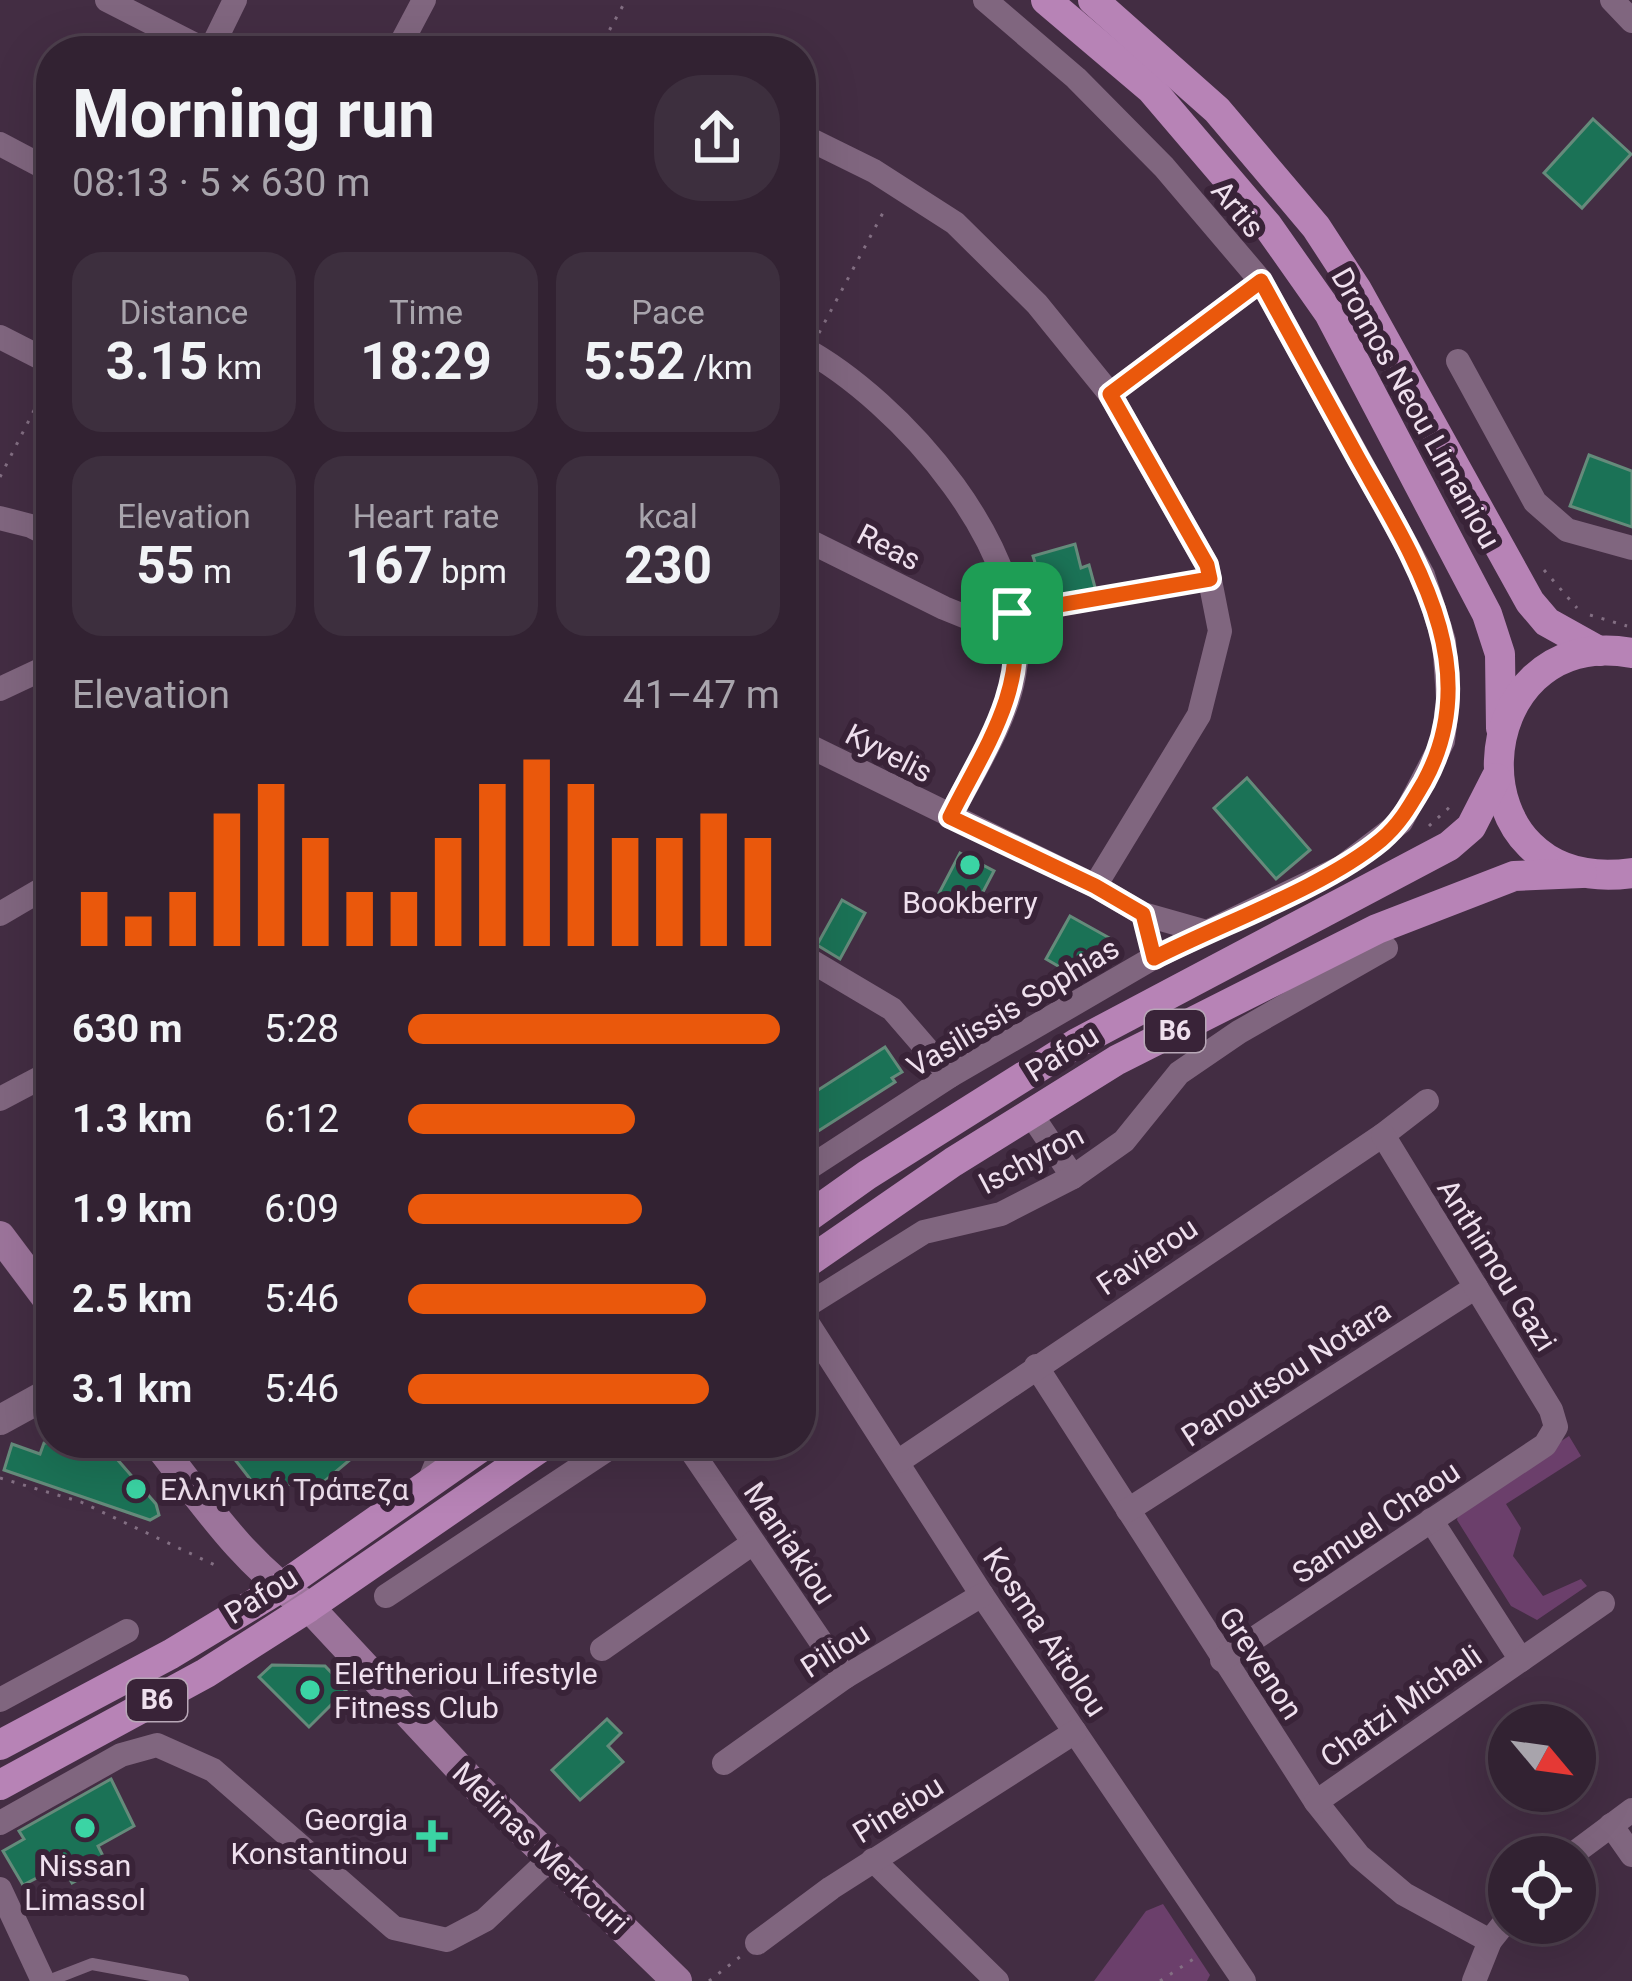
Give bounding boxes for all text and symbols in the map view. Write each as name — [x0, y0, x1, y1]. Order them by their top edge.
button: share — [654, 75, 780, 201]
text: Morning run — [72, 76, 435, 153]
text: 08:13 · 5 × 630 m — [72, 160, 370, 206]
street label: Artis — [1204, 174, 1272, 244]
street label: Dromos Neou Limaniou — [1324, 262, 1508, 554]
text: Distance — [120, 293, 248, 332]
text: Time — [389, 293, 463, 332]
text: Pace — [631, 293, 705, 332]
text: 3.15 — [106, 332, 208, 391]
text: 18:29 — [360, 332, 492, 391]
text: 5:52 — [583, 332, 685, 391]
text: km — [208, 348, 262, 387]
text: /km — [685, 348, 753, 387]
text: Elevation — [117, 497, 251, 536]
text: Heart rate — [353, 497, 499, 536]
text: kcal — [638, 497, 698, 536]
street label: Reas — [852, 516, 926, 578]
text: 55 — [136, 536, 195, 595]
text: 167 — [345, 536, 433, 595]
text: 230 — [624, 536, 712, 595]
text: m — [195, 552, 232, 591]
text: bpm — [433, 552, 507, 591]
pin — [961, 562, 1063, 664]
icon: arrive — [979, 580, 1045, 646]
text: Elevation — [72, 672, 230, 718]
text: 41–47 m — [623, 672, 780, 718]
street label: Kyvelis — [840, 716, 938, 790]
marker: Bookberry — [957, 852, 983, 878]
place label: Bookberry — [902, 885, 1038, 920]
street label: Vasilissis Sophias — [901, 930, 1125, 1084]
text: 630 m — [72, 1006, 183, 1052]
text: 5:28 — [264, 1006, 339, 1052]
road number: B6 — [1145, 1010, 1205, 1052]
street label: Pafou — [1019, 1017, 1105, 1089]
text: 1.3 km — [72, 1096, 192, 1142]
text: 6:12 — [264, 1096, 339, 1142]
street label: Ischyron — [973, 1117, 1089, 1201]
street label: Anthimou Gazi — [1430, 1173, 1564, 1357]
text: 1.9 km — [72, 1186, 192, 1232]
text: 6:09 — [264, 1186, 339, 1232]
street label: Favierou — [1090, 1210, 1204, 1302]
text: 2.5 km — [72, 1276, 192, 1322]
text: 5:46 — [264, 1276, 339, 1322]
street label: Panoutsou Notara — [1175, 1292, 1397, 1454]
text: 3.1 km — [72, 1366, 192, 1412]
text: 5:46 — [264, 1366, 339, 1412]
street label: Samuel Chaou — [1286, 1453, 1466, 1591]
place label: Ελληνική Τράπεζα — [160, 1472, 409, 1507]
marker: Ελληνική Τράπεζα — [123, 1476, 149, 1502]
street label: Maniakiou — [737, 1476, 843, 1610]
street label: Kosma Aitolou — [976, 1541, 1114, 1723]
street label: Pafou — [218, 1559, 304, 1631]
street label: Grevenon — [1212, 1600, 1310, 1726]
street label: Piliou — [794, 1615, 876, 1685]
street label: Chatzi Michali — [1314, 1638, 1488, 1774]
place label: Eleftheriou Lifestyle Fitness Club — [334, 1656, 598, 1725]
marker: Eleftheriou Lifestyle Fitness Club — [297, 1677, 323, 1703]
road number: B6 — [127, 1679, 187, 1721]
north arrow — [1488, 1704, 1596, 1812]
map controls — [1488, 1704, 1596, 1944]
street label: Melinas Merkouri — [446, 1755, 636, 1941]
street label: Pineiou — [846, 1768, 950, 1850]
place label: Georgia Konstantinou — [230, 1802, 408, 1871]
marker: Nissan Limassol — [72, 1815, 98, 1841]
marker: Georgia Konstantinou — [419, 1823, 445, 1849]
button: locate — [1488, 1836, 1596, 1944]
place label: Nissan Limassol — [24, 1848, 146, 1917]

